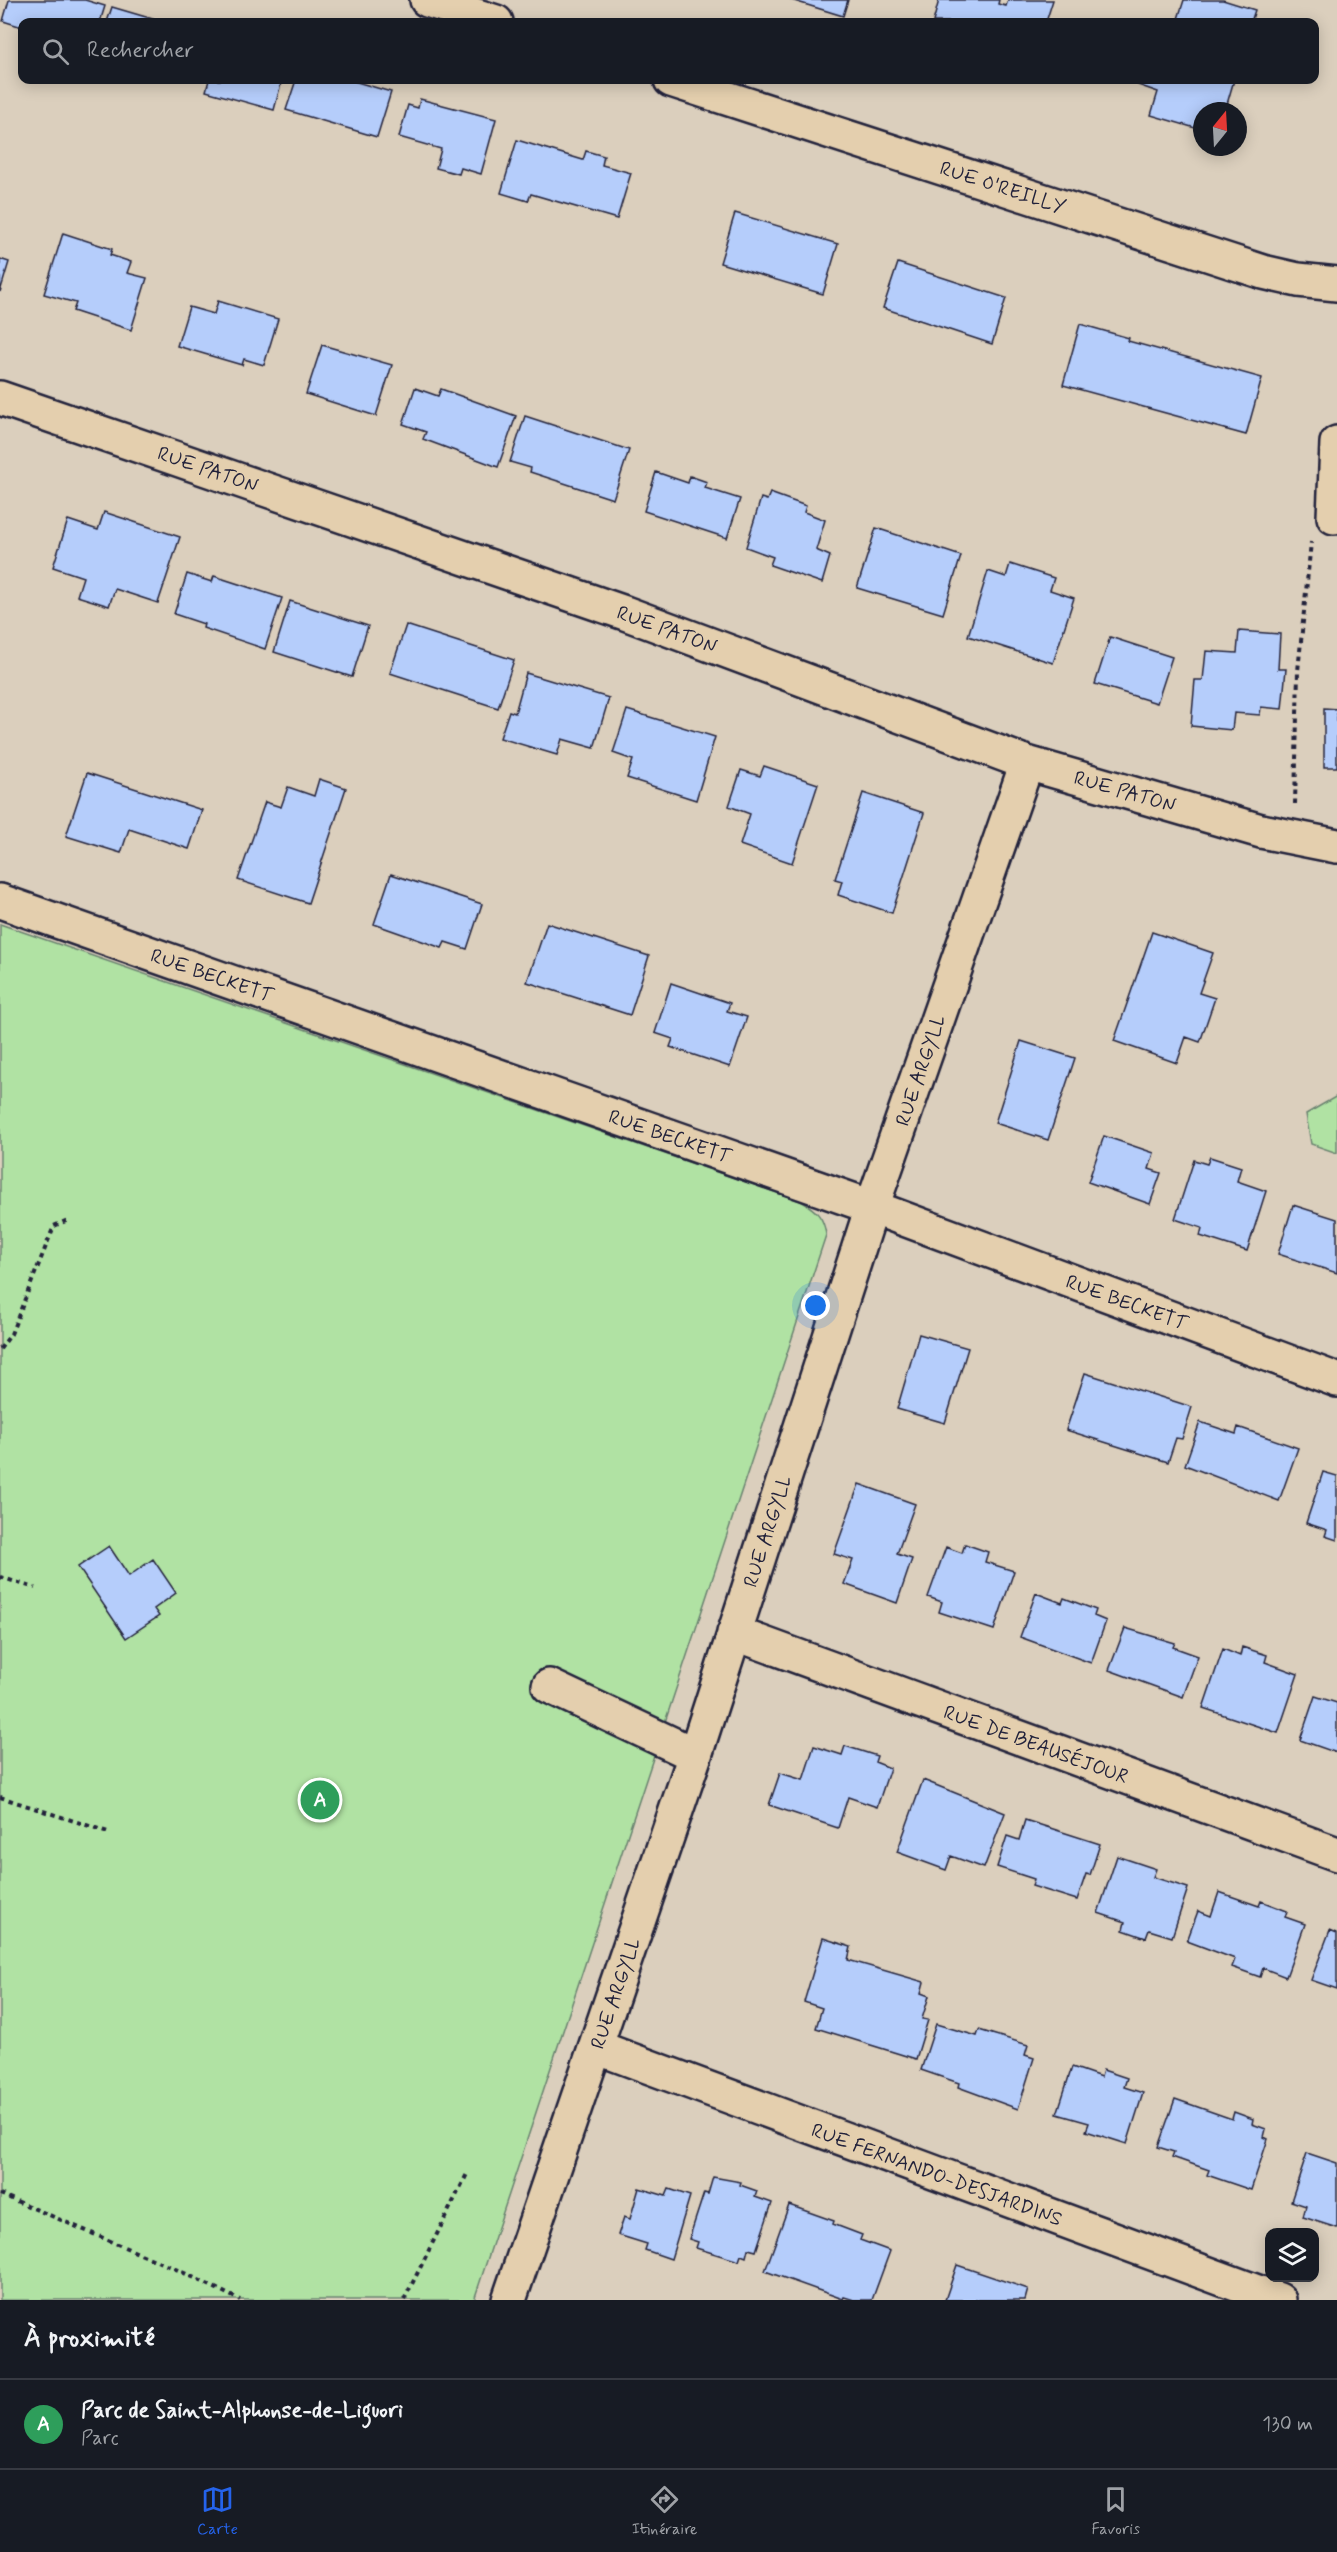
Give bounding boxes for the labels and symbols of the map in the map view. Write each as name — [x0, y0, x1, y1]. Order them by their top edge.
north arrow — [1193, 102, 1247, 156]
street label: RUE O'REILLY — [936, 155, 1069, 222]
street label: RUE PATON — [154, 441, 261, 500]
street label: RUE PATON — [613, 600, 720, 661]
street label: RUE PATON — [1071, 765, 1179, 820]
street label: RUE BECKETT — [147, 943, 278, 1010]
street label: RUE ARGYLL — [890, 1011, 953, 1130]
street label: RUE BECKETT — [605, 1104, 736, 1171]
street label: RUE BECKETT — [1062, 1269, 1193, 1338]
your location — [801, 1291, 830, 1320]
street label: RUE ARGYLL — [738, 1472, 799, 1591]
street label: RUE DE BEAUSÉJOUR — [940, 1699, 1131, 1791]
pin: A — [300, 1778, 340, 1822]
street label: RUE ARGYLL — [585, 1934, 648, 2053]
street label: RUE FERNANDO-DESJARDINS — [807, 2117, 1066, 2233]

